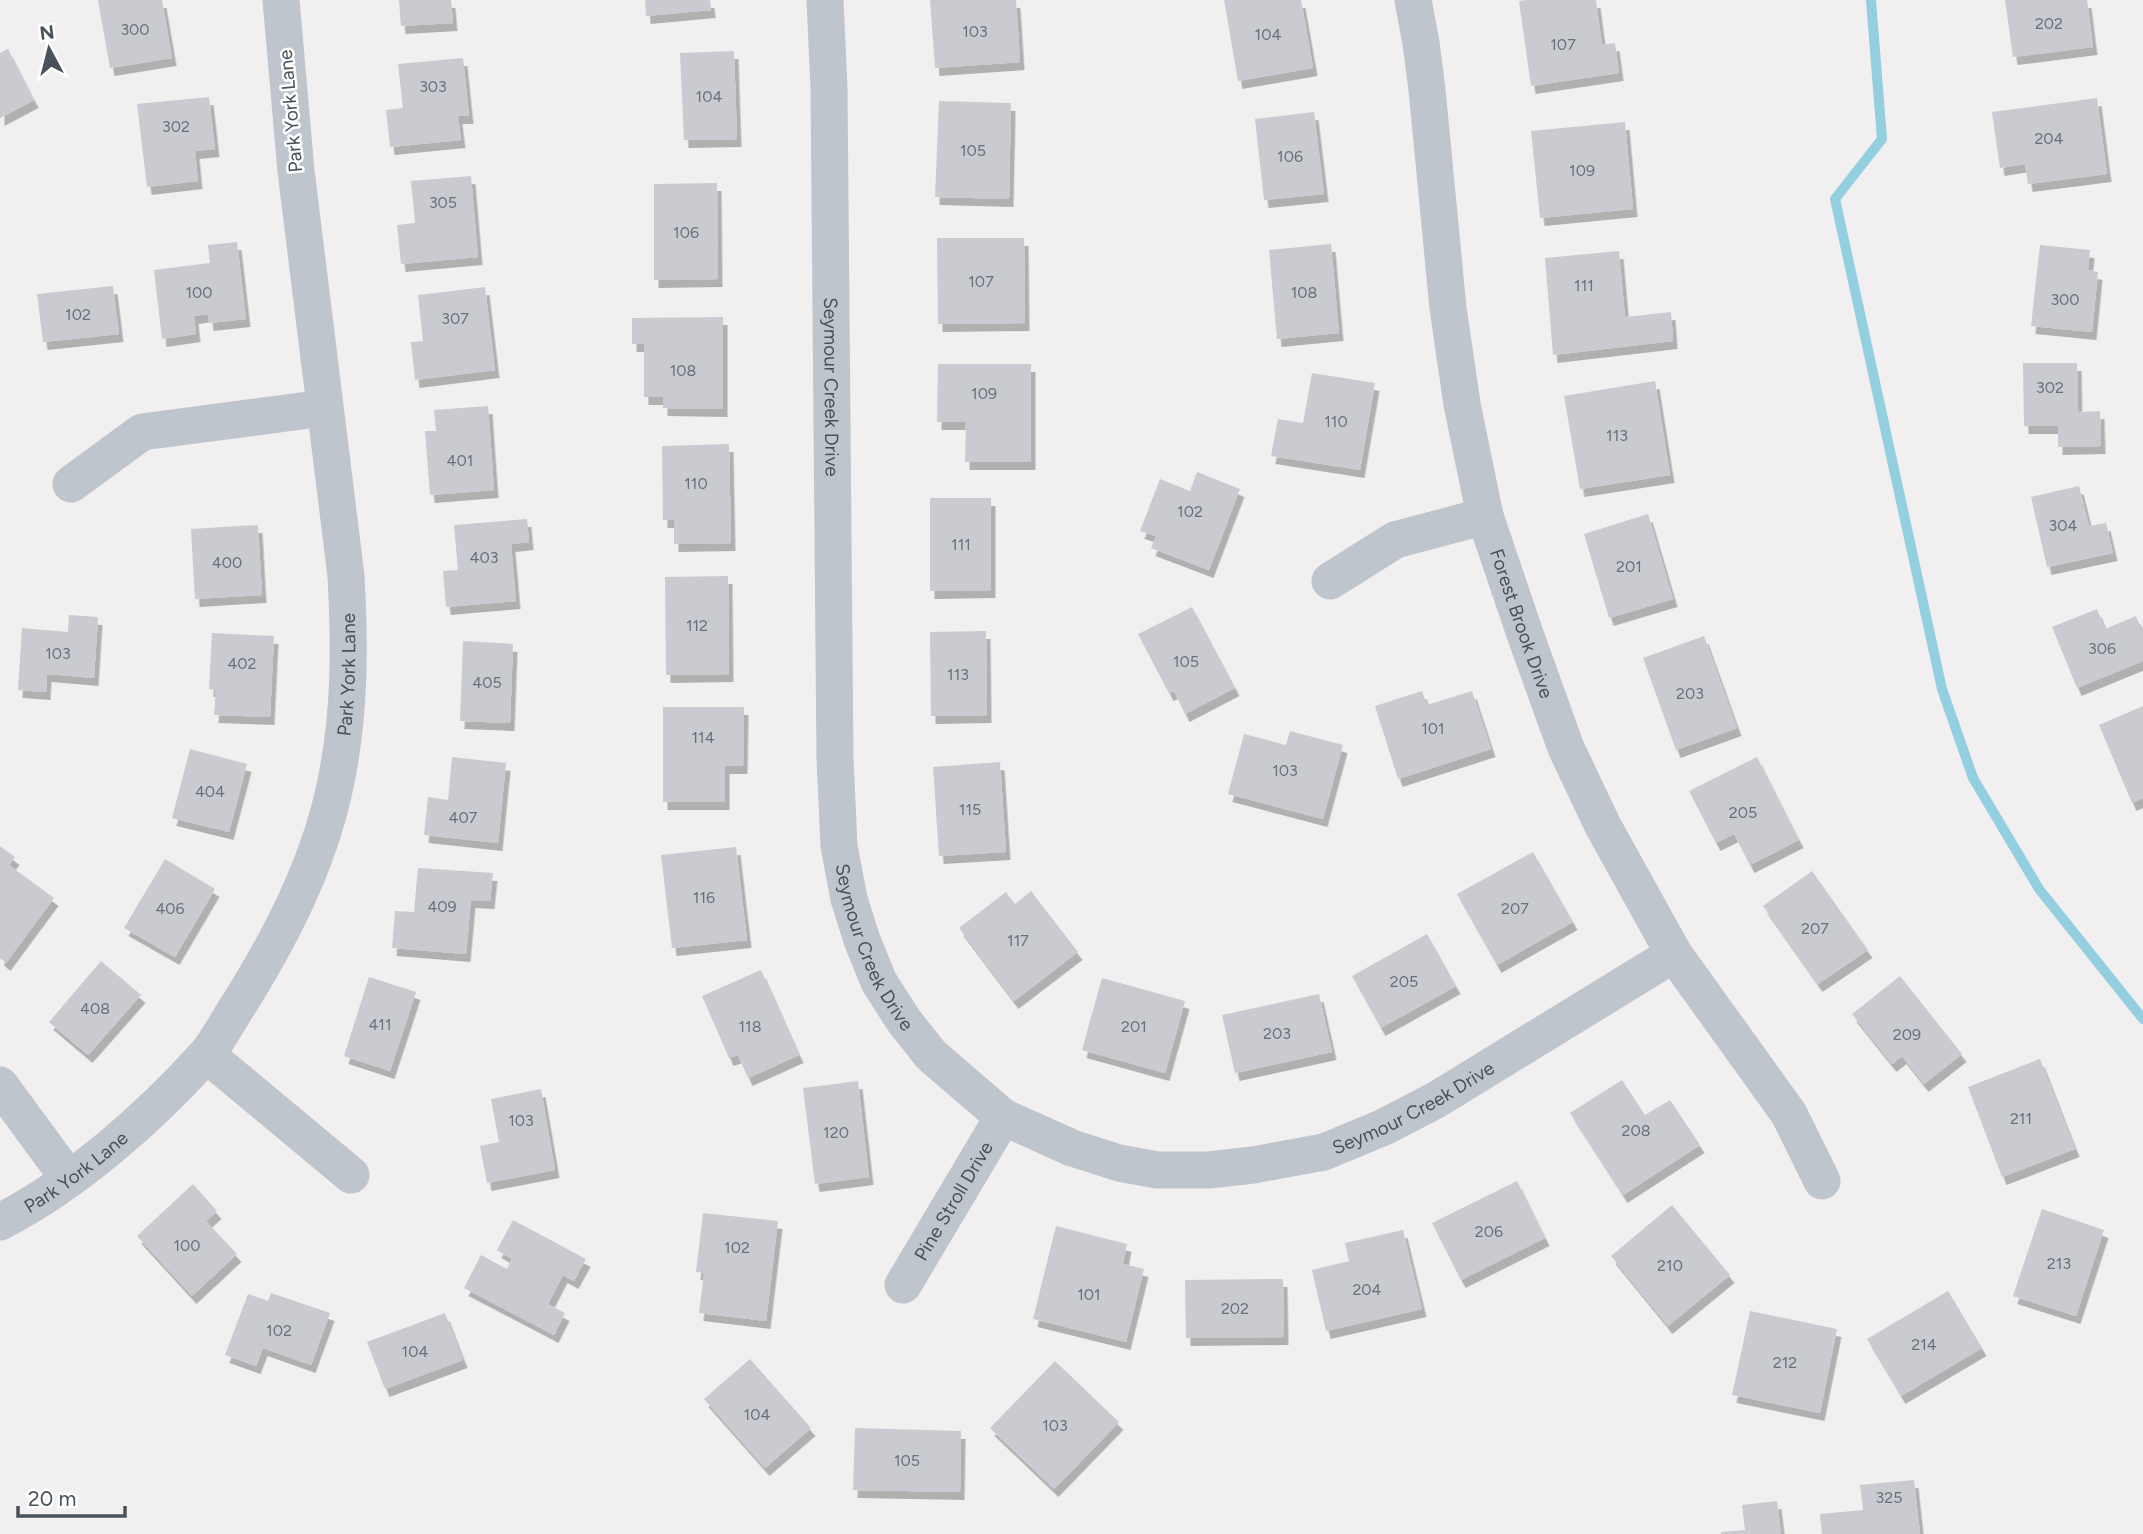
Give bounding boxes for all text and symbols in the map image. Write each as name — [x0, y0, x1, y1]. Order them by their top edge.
north arrow — [14, 14, 84, 84]
house number: 202 — [2035, 14, 2063, 33]
text: N — [38, 20, 56, 45]
house number: 300 — [120, 20, 150, 39]
house number: 103 — [962, 22, 988, 41]
house number: 104 — [1255, 25, 1281, 44]
house number: 107 — [1550, 35, 1576, 54]
street label: Park York Lane — [274, 49, 307, 173]
house number: 303 — [419, 77, 447, 96]
house number: 104 — [696, 87, 722, 106]
house number: 302 — [162, 117, 190, 136]
house number: 204 — [2034, 129, 2064, 148]
house number: 105 — [960, 141, 986, 160]
house number: 106 — [1277, 147, 1303, 166]
house number: 109 — [1569, 161, 1595, 180]
house number: 305 — [429, 193, 457, 212]
house number: 106 — [673, 223, 699, 242]
house number: 107 — [968, 272, 994, 291]
house number: 111 — [1574, 276, 1594, 295]
house number: 100 — [185, 283, 213, 302]
house number: 108 — [1291, 283, 1317, 302]
house number: 300 — [2050, 290, 2080, 309]
street label: Seymour Creek Drive — [819, 297, 843, 477]
house number: 102 — [65, 305, 91, 324]
house number: 307 — [441, 309, 469, 328]
house number: 108 — [670, 361, 696, 380]
house number: 302 — [2036, 378, 2064, 397]
house number: 109 — [971, 384, 997, 403]
house number: 110 — [1324, 412, 1348, 431]
house number: 113 — [1606, 426, 1628, 445]
house number: 401 — [447, 451, 473, 470]
house number: 110 — [684, 474, 708, 493]
house number: 102 — [1177, 502, 1203, 521]
house number: 304 — [2049, 516, 2078, 535]
house number: 111 — [951, 535, 971, 554]
street label: Forest Brook Drive — [1485, 546, 1558, 701]
house number: 403 — [470, 548, 498, 567]
house number: 400 — [212, 553, 242, 572]
house number: 201 — [1616, 557, 1642, 576]
street label: Park York Lane — [332, 613, 360, 737]
house number: 112 — [686, 616, 708, 635]
house number: 306 — [2088, 639, 2116, 658]
house number: 103 — [45, 644, 71, 663]
house number: 105 — [1173, 652, 1199, 671]
house number: 402 — [227, 654, 257, 673]
house number: 113 — [947, 665, 969, 684]
house number: 405 — [472, 673, 502, 692]
house number: 203 — [1676, 684, 1704, 703]
house number: 101 — [1421, 719, 1445, 738]
house number: 114 — [691, 728, 715, 747]
house number: 103 — [1272, 761, 1298, 780]
house number: 404 — [195, 782, 225, 801]
house number: 115 — [959, 800, 981, 819]
house number: 205 — [1729, 803, 1757, 822]
house number: 407 — [449, 808, 478, 827]
street label: Seymour Creek Drive — [831, 862, 918, 1035]
house number: 116 — [693, 888, 715, 907]
house number: 409 — [427, 897, 457, 916]
house number: 406 — [155, 899, 185, 918]
house number: 207 — [1501, 899, 1529, 918]
house number: 207 — [1801, 919, 1829, 938]
house number: 117 — [1007, 931, 1029, 950]
house number: 205 — [1390, 972, 1418, 991]
house number: 408 — [80, 999, 110, 1018]
house number: 411 — [368, 1015, 392, 1034]
house number: 118 — [738, 1017, 762, 1036]
house number: 201 — [1121, 1017, 1147, 1036]
house number: 203 — [1263, 1024, 1291, 1043]
house number: 209 — [1893, 1025, 1921, 1044]
street label: Seymour Creek Drive — [1329, 1056, 1498, 1159]
house number: 211 — [2010, 1109, 2032, 1128]
house number: 103 — [508, 1111, 534, 1130]
house number: 208 — [1621, 1121, 1651, 1140]
house number: 120 — [823, 1123, 849, 1142]
street label: Park York Lane — [20, 1126, 133, 1218]
street label: Pine Stroll Drive — [909, 1137, 998, 1265]
house number: 206 — [1475, 1222, 1503, 1241]
house number: 100 — [173, 1236, 201, 1255]
house number: 102 — [724, 1238, 750, 1257]
house number: 213 — [2047, 1254, 2071, 1273]
house number: 210 — [1657, 1256, 1683, 1275]
house number: 204 — [1352, 1280, 1382, 1299]
house number: 101 — [1077, 1285, 1101, 1304]
house number: 202 — [1221, 1299, 1249, 1318]
house number: 102 — [266, 1321, 292, 1340]
house number: 214 — [1911, 1335, 1937, 1354]
house number: 104 — [402, 1342, 428, 1361]
house number: 212 — [1773, 1353, 1797, 1372]
house number: 104 — [744, 1405, 770, 1424]
house number: 103 — [1042, 1416, 1068, 1435]
house number: 105 — [894, 1451, 920, 1470]
scale bar — [18, 1474, 124, 1518]
text: 20 m — [28, 1486, 76, 1511]
house number: 325 — [1876, 1488, 1902, 1507]

